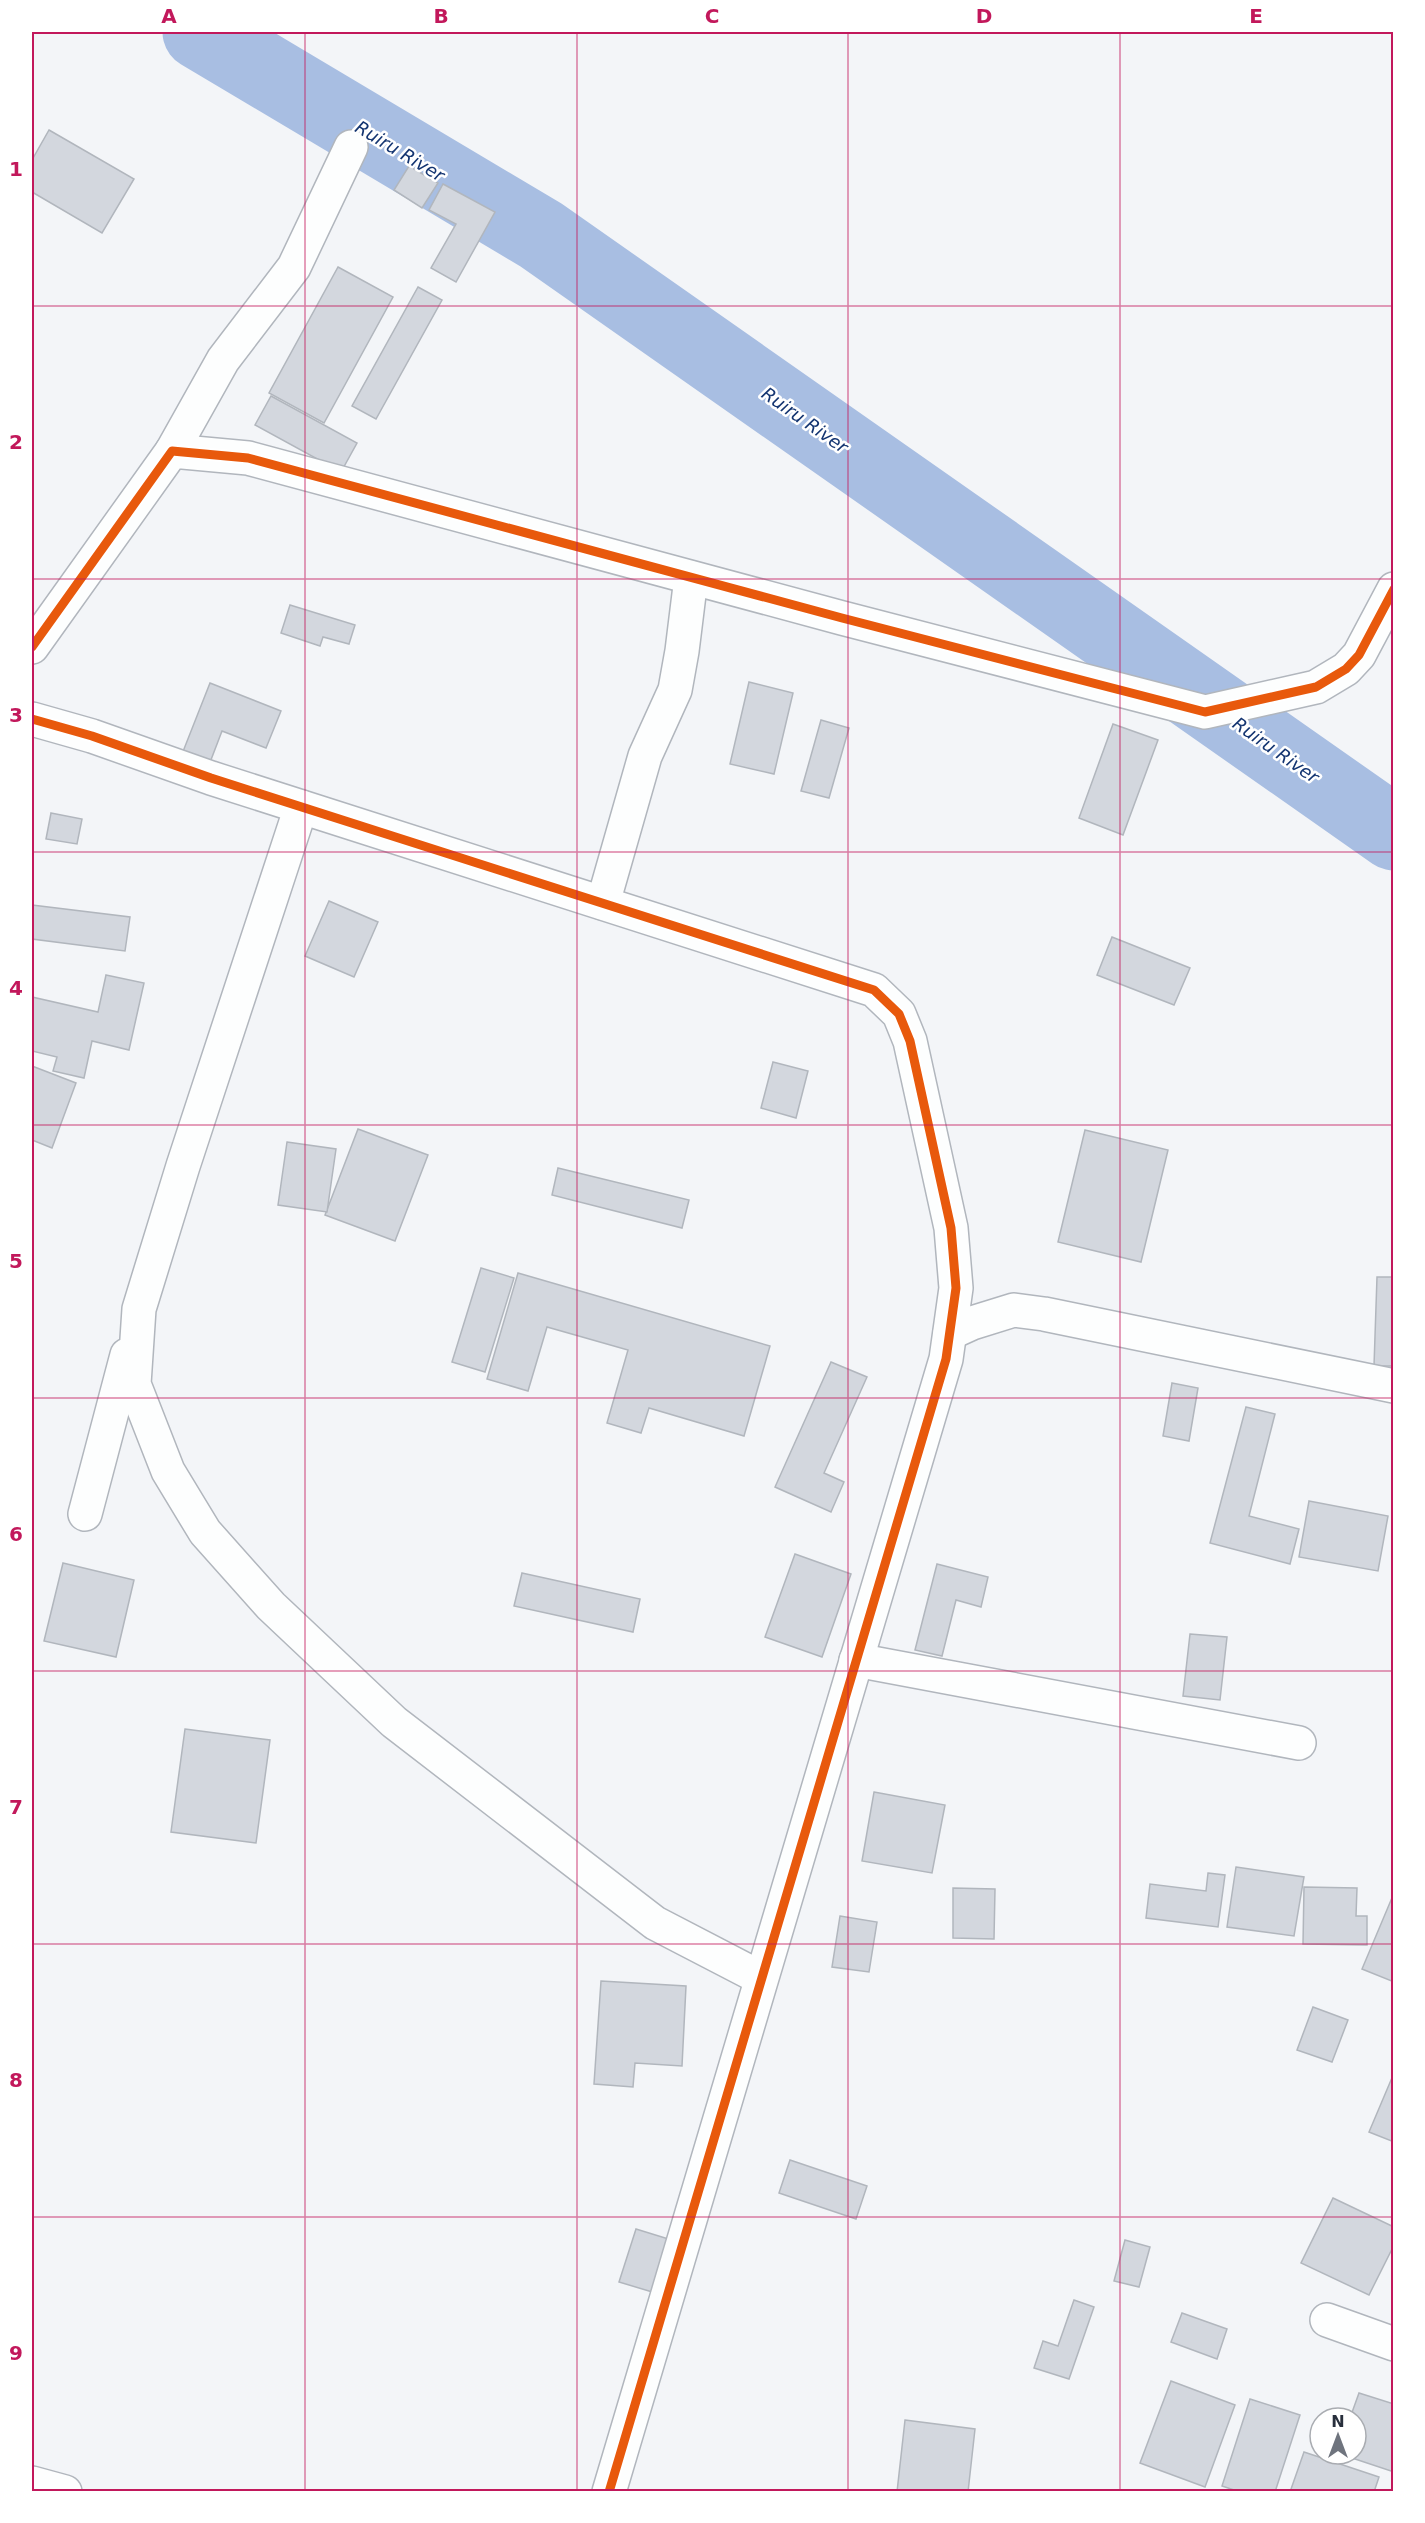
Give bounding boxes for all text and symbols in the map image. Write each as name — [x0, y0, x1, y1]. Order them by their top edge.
text: A — [161, 4, 177, 28]
text: B — [433, 4, 449, 28]
text: C — [705, 4, 719, 28]
text: D — [976, 4, 992, 28]
text: E — [1249, 4, 1263, 28]
water label: Ruiru River — [352, 116, 450, 187]
text: 1 — [9, 157, 23, 181]
water label: Ruiru River — [758, 383, 853, 458]
text: 2 — [9, 430, 23, 454]
text: 3 — [9, 703, 23, 727]
water label: Ruiru River — [1229, 713, 1324, 788]
text: 4 — [9, 976, 23, 1000]
text: 5 — [9, 1249, 23, 1273]
text: 6 — [9, 1522, 23, 1546]
text: 7 — [9, 1795, 23, 1819]
text: 8 — [9, 2068, 23, 2092]
text: 9 — [9, 2341, 23, 2365]
north arrow — [1308, 2406, 1368, 2466]
text: N — [1331, 2412, 1345, 2431]

